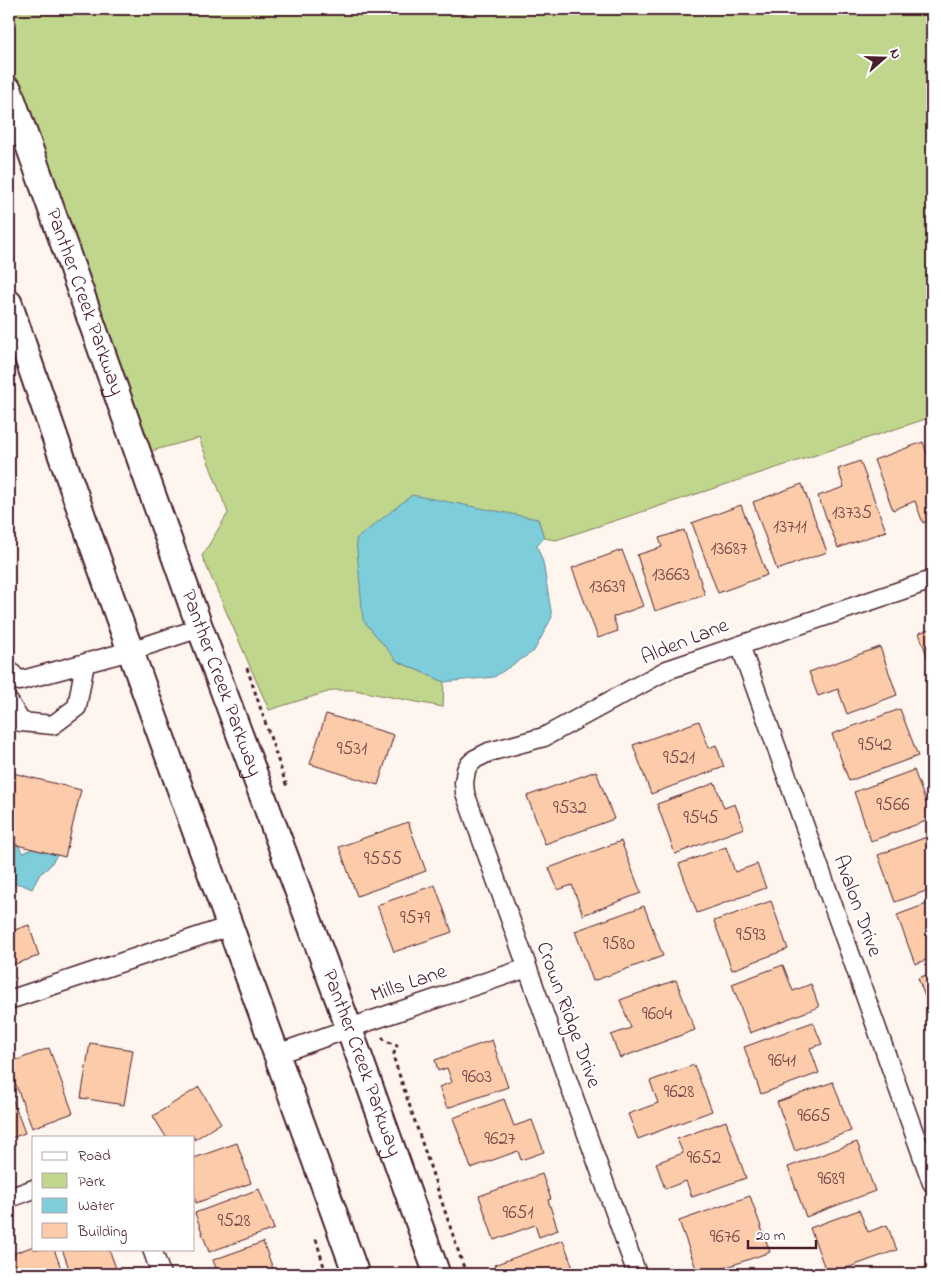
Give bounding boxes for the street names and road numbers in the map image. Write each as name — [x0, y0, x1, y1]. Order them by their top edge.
street label: Panther Creek Parkway — [37, 204, 131, 401]
street label: Panther Creek Parkway — [173, 586, 269, 782]
street label: Alden Lane — [637, 611, 734, 673]
street label: Avalon Drive — [825, 851, 889, 962]
street label: Crown Ridge Drive — [526, 938, 609, 1093]
street label: Mills Lane — [367, 957, 451, 1011]
street label: Panther Creek Parkway — [314, 965, 409, 1162]

